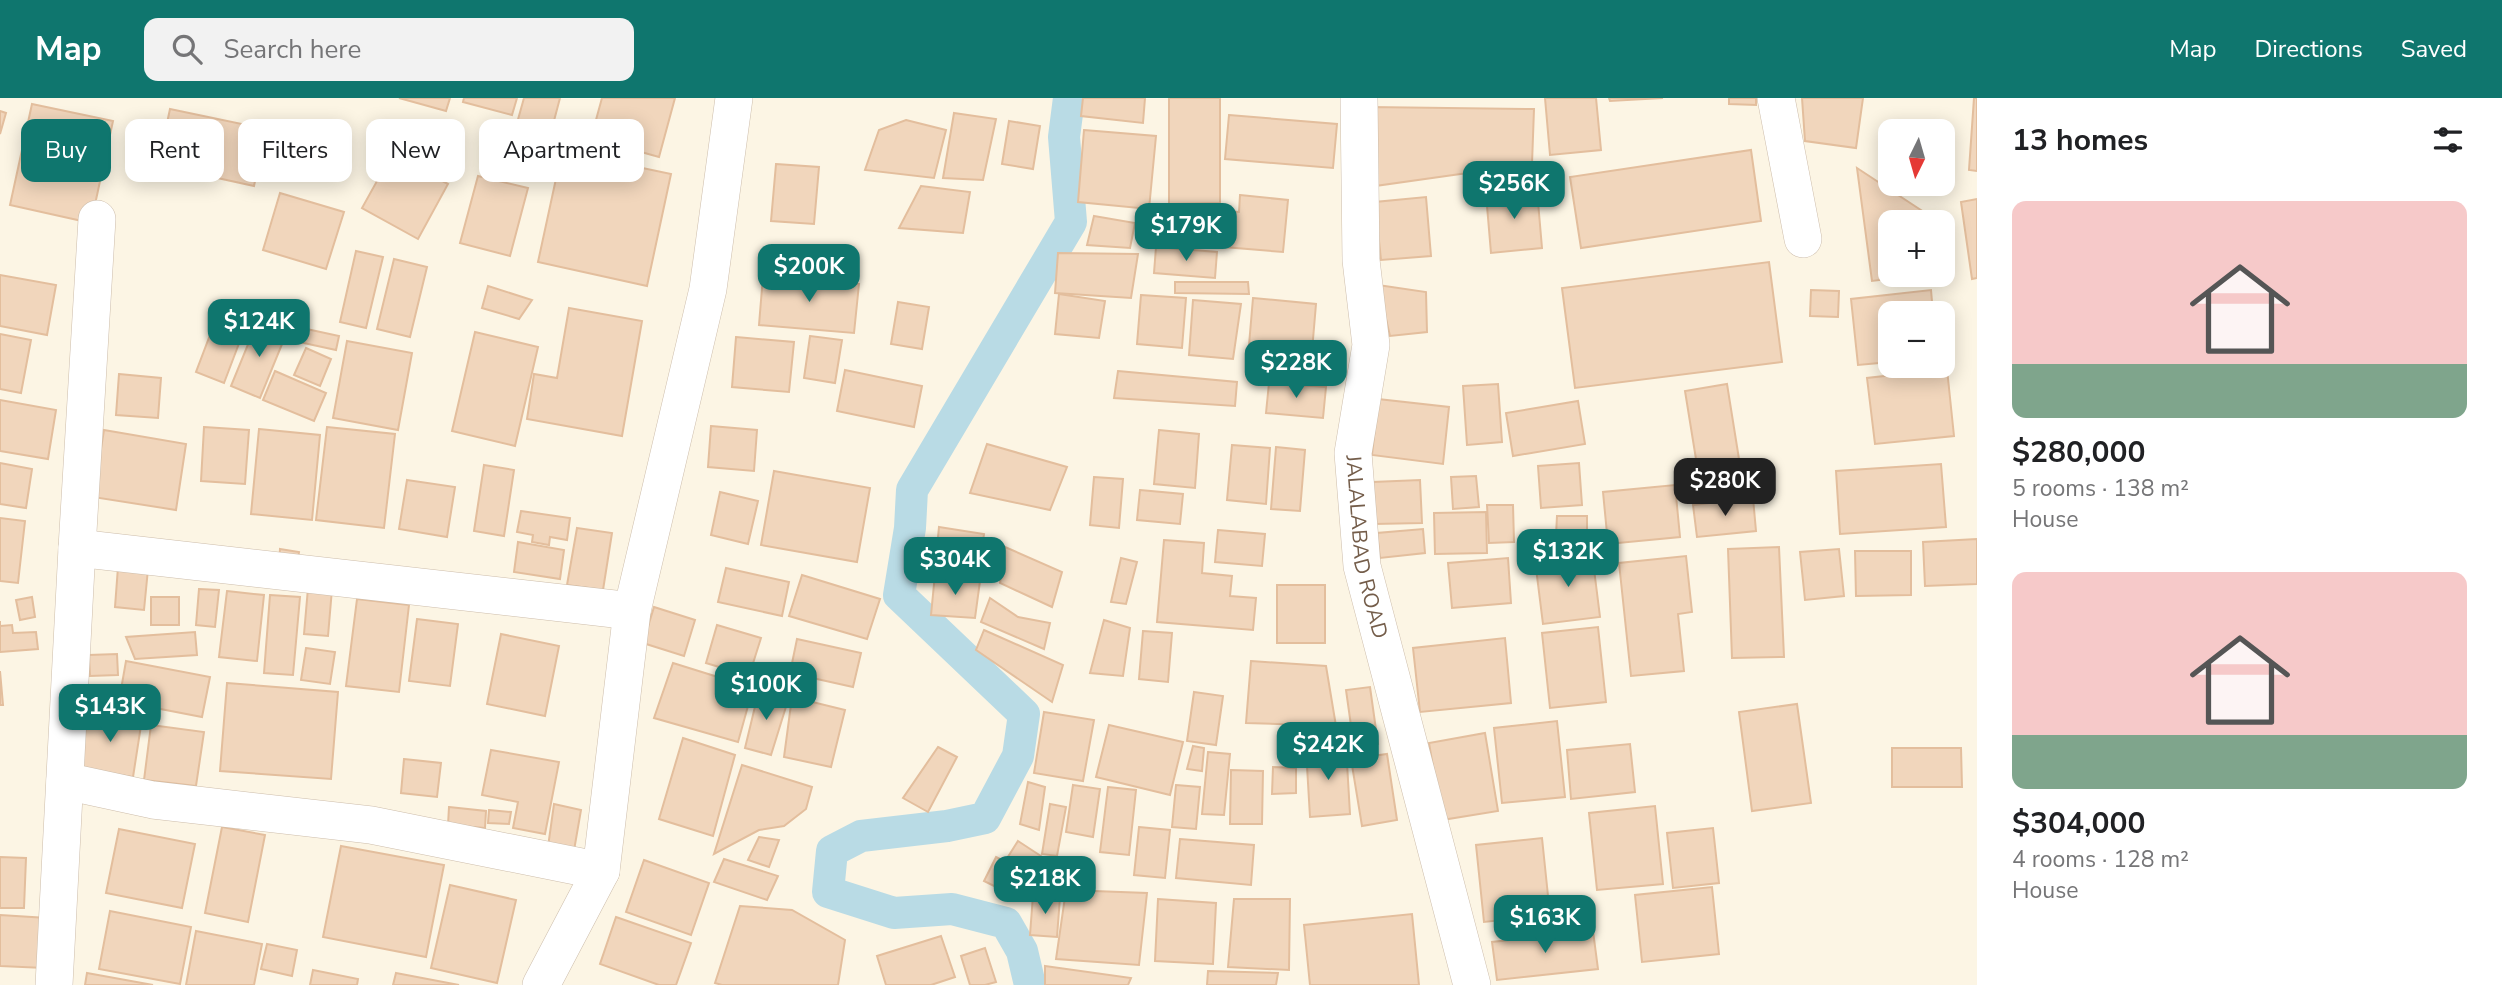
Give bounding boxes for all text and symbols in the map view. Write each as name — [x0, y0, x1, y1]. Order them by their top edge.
search box — [144, 18, 634, 81]
text: Map — [35, 27, 102, 72]
icon: search — [168, 30, 206, 68]
text: Search here — [224, 32, 361, 67]
text: Map — [2169, 33, 2216, 65]
text: Directions — [2254, 33, 2363, 65]
text: Saved — [2401, 33, 2467, 65]
chip: Buy — [21, 119, 111, 182]
chip: Rent — [125, 119, 224, 182]
chip: Filters — [238, 119, 352, 182]
chip: New — [366, 119, 465, 182]
chip: Apartment — [479, 119, 644, 182]
north arrow — [1878, 119, 1955, 196]
map controls — [1878, 119, 1955, 378]
text: 13 homes — [2012, 120, 2148, 161]
icon: filters — [2429, 121, 2467, 159]
pin: $256K — [1465, 162, 1563, 221]
text: $256K — [1479, 168, 1549, 199]
pin: $179K — [1137, 204, 1235, 263]
text: $179K — [1151, 210, 1221, 241]
button: + — [1878, 210, 1955, 287]
pin: $200K — [760, 244, 858, 304]
icon: home — [2177, 246, 2303, 372]
text: $200K — [774, 251, 844, 282]
pin: $124K — [210, 300, 308, 359]
button: − — [1878, 301, 1955, 378]
text: $124K — [224, 306, 294, 337]
pin: $228K — [1247, 341, 1345, 400]
text: $228K — [1261, 347, 1331, 378]
text: $280,000 — [2012, 432, 2145, 473]
street label: JALALABAD ROAD — [1339, 453, 1394, 642]
pin: $280K — [1676, 458, 1774, 518]
text: $280K — [1690, 465, 1760, 496]
text: 5 rooms · 138 m² — [2012, 473, 2189, 504]
text: House — [2012, 504, 2079, 535]
pin: $132K — [1519, 530, 1617, 589]
text: $132K — [1533, 536, 1603, 567]
pin: $304K — [906, 538, 1004, 597]
text: $304K — [920, 544, 990, 575]
icon: home — [2177, 617, 2303, 743]
pin: $100K — [717, 662, 815, 722]
text: $100K — [731, 669, 801, 700]
pin: $143K — [61, 684, 159, 744]
text: $143K — [75, 691, 145, 722]
pin: $242K — [1279, 722, 1377, 782]
text: $242K — [1293, 729, 1363, 760]
text: $304,000 — [2012, 803, 2145, 844]
text: 4 rooms · 128 m² — [2012, 844, 2189, 875]
pin: $218K — [996, 856, 1094, 916]
text: $218K — [1010, 863, 1080, 894]
text: House — [2012, 875, 2079, 906]
pin: $163K — [1496, 896, 1594, 955]
text: $163K — [1510, 902, 1580, 933]

